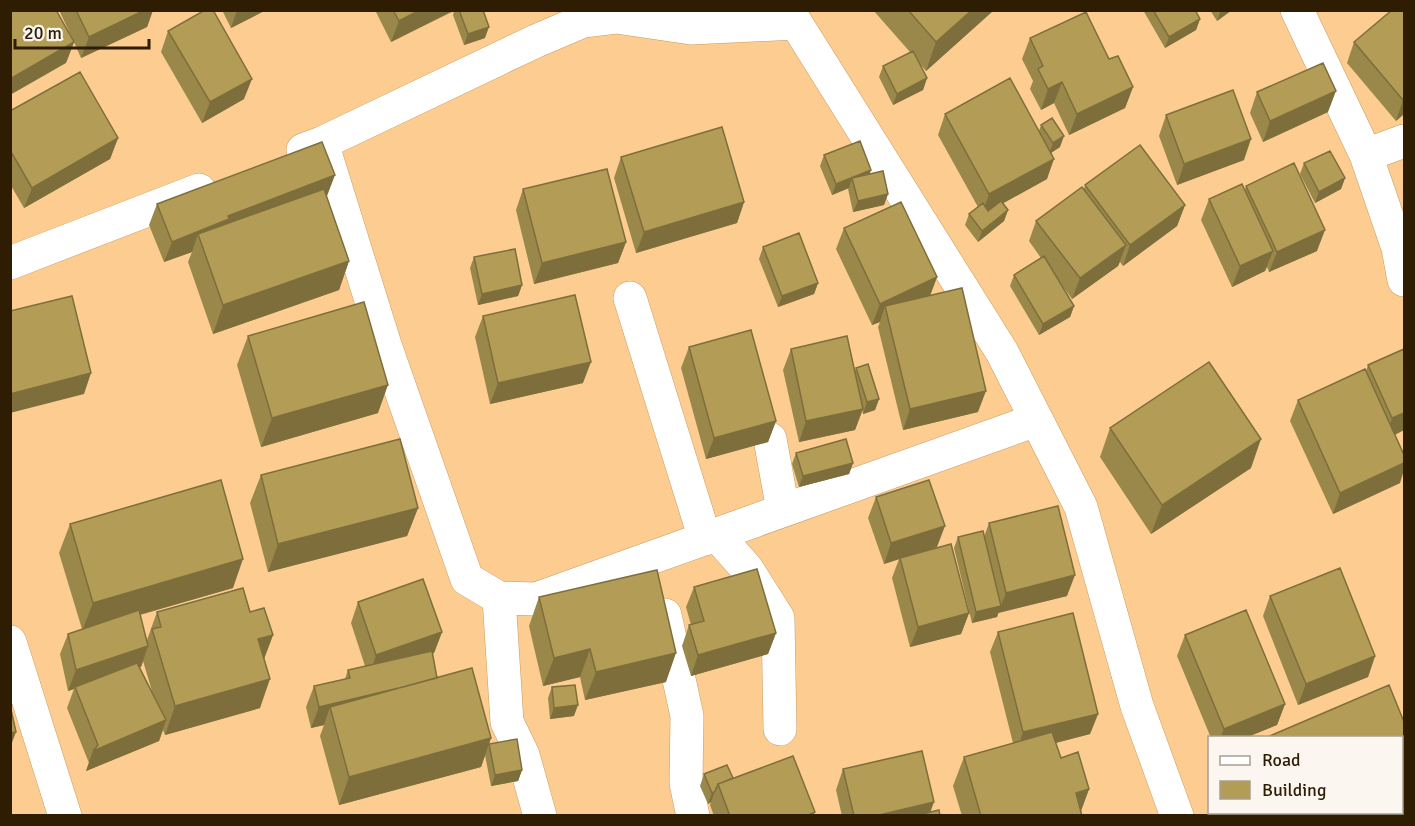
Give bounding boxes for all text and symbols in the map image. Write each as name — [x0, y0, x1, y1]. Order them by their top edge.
scale bar — [15, 12, 148, 50]
text: 20 m — [24, 22, 62, 44]
legend — [1208, 736, 1403, 814]
text: Road — [1262, 749, 1301, 771]
text: Building — [1262, 779, 1326, 801]

